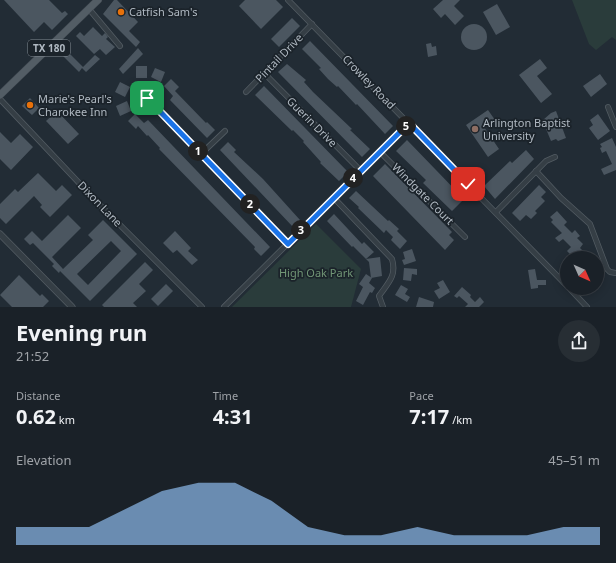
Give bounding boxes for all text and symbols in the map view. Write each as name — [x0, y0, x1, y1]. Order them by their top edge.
place label: Catfish Sam's — [129, 4, 197, 19]
marker: Catfish Sam's — [116, 7, 126, 17]
street label: Pintail Drive — [252, 30, 306, 85]
road number: TX 180 — [28, 40, 70, 56]
street label: Crowley Road — [340, 51, 399, 112]
pin — [130, 81, 164, 115]
icon: arrive — [136, 87, 158, 109]
place label: Marie's Pearl's Charokee Inn — [38, 91, 112, 119]
street label: Guerin Drive — [284, 93, 341, 150]
marker: Marie's Pearl's Charokee Inn — [25, 100, 35, 110]
place label: Arlington Baptist University — [483, 115, 570, 143]
pin: 5 — [396, 116, 416, 136]
text: 5 — [403, 118, 409, 133]
marker: Arlington Baptist University — [470, 124, 480, 134]
pin: 1 — [188, 141, 208, 161]
text: 1 — [195, 143, 201, 158]
street label: Windgate Court — [389, 160, 457, 228]
pin — [451, 167, 485, 201]
pin: 4 — [343, 168, 363, 188]
text: 4 — [350, 170, 356, 185]
icon: check — [457, 173, 479, 195]
street label: Dixon Lane — [75, 178, 126, 230]
pin: 2 — [240, 194, 260, 214]
text: 2 — [247, 196, 253, 211]
pin: 3 — [291, 220, 311, 240]
text: 3 — [298, 222, 304, 237]
north arrow — [560, 251, 604, 295]
map controls — [560, 251, 604, 295]
park label: High Oak Park — [279, 265, 353, 280]
text: Evening run — [16, 317, 147, 347]
button: share — [558, 320, 600, 362]
text: 21:52 — [16, 347, 49, 365]
text: Distance — [16, 388, 61, 403]
text: Time — [213, 388, 238, 403]
text: Pace — [409, 388, 434, 403]
text: 0.62 — [16, 403, 56, 430]
text: 4:31 — [213, 403, 253, 430]
text: 7:17 — [409, 403, 449, 430]
text: km — [56, 412, 75, 427]
text: /km — [449, 412, 472, 427]
text: Elevation — [16, 451, 72, 469]
text: 45–51 m — [548, 451, 600, 469]

